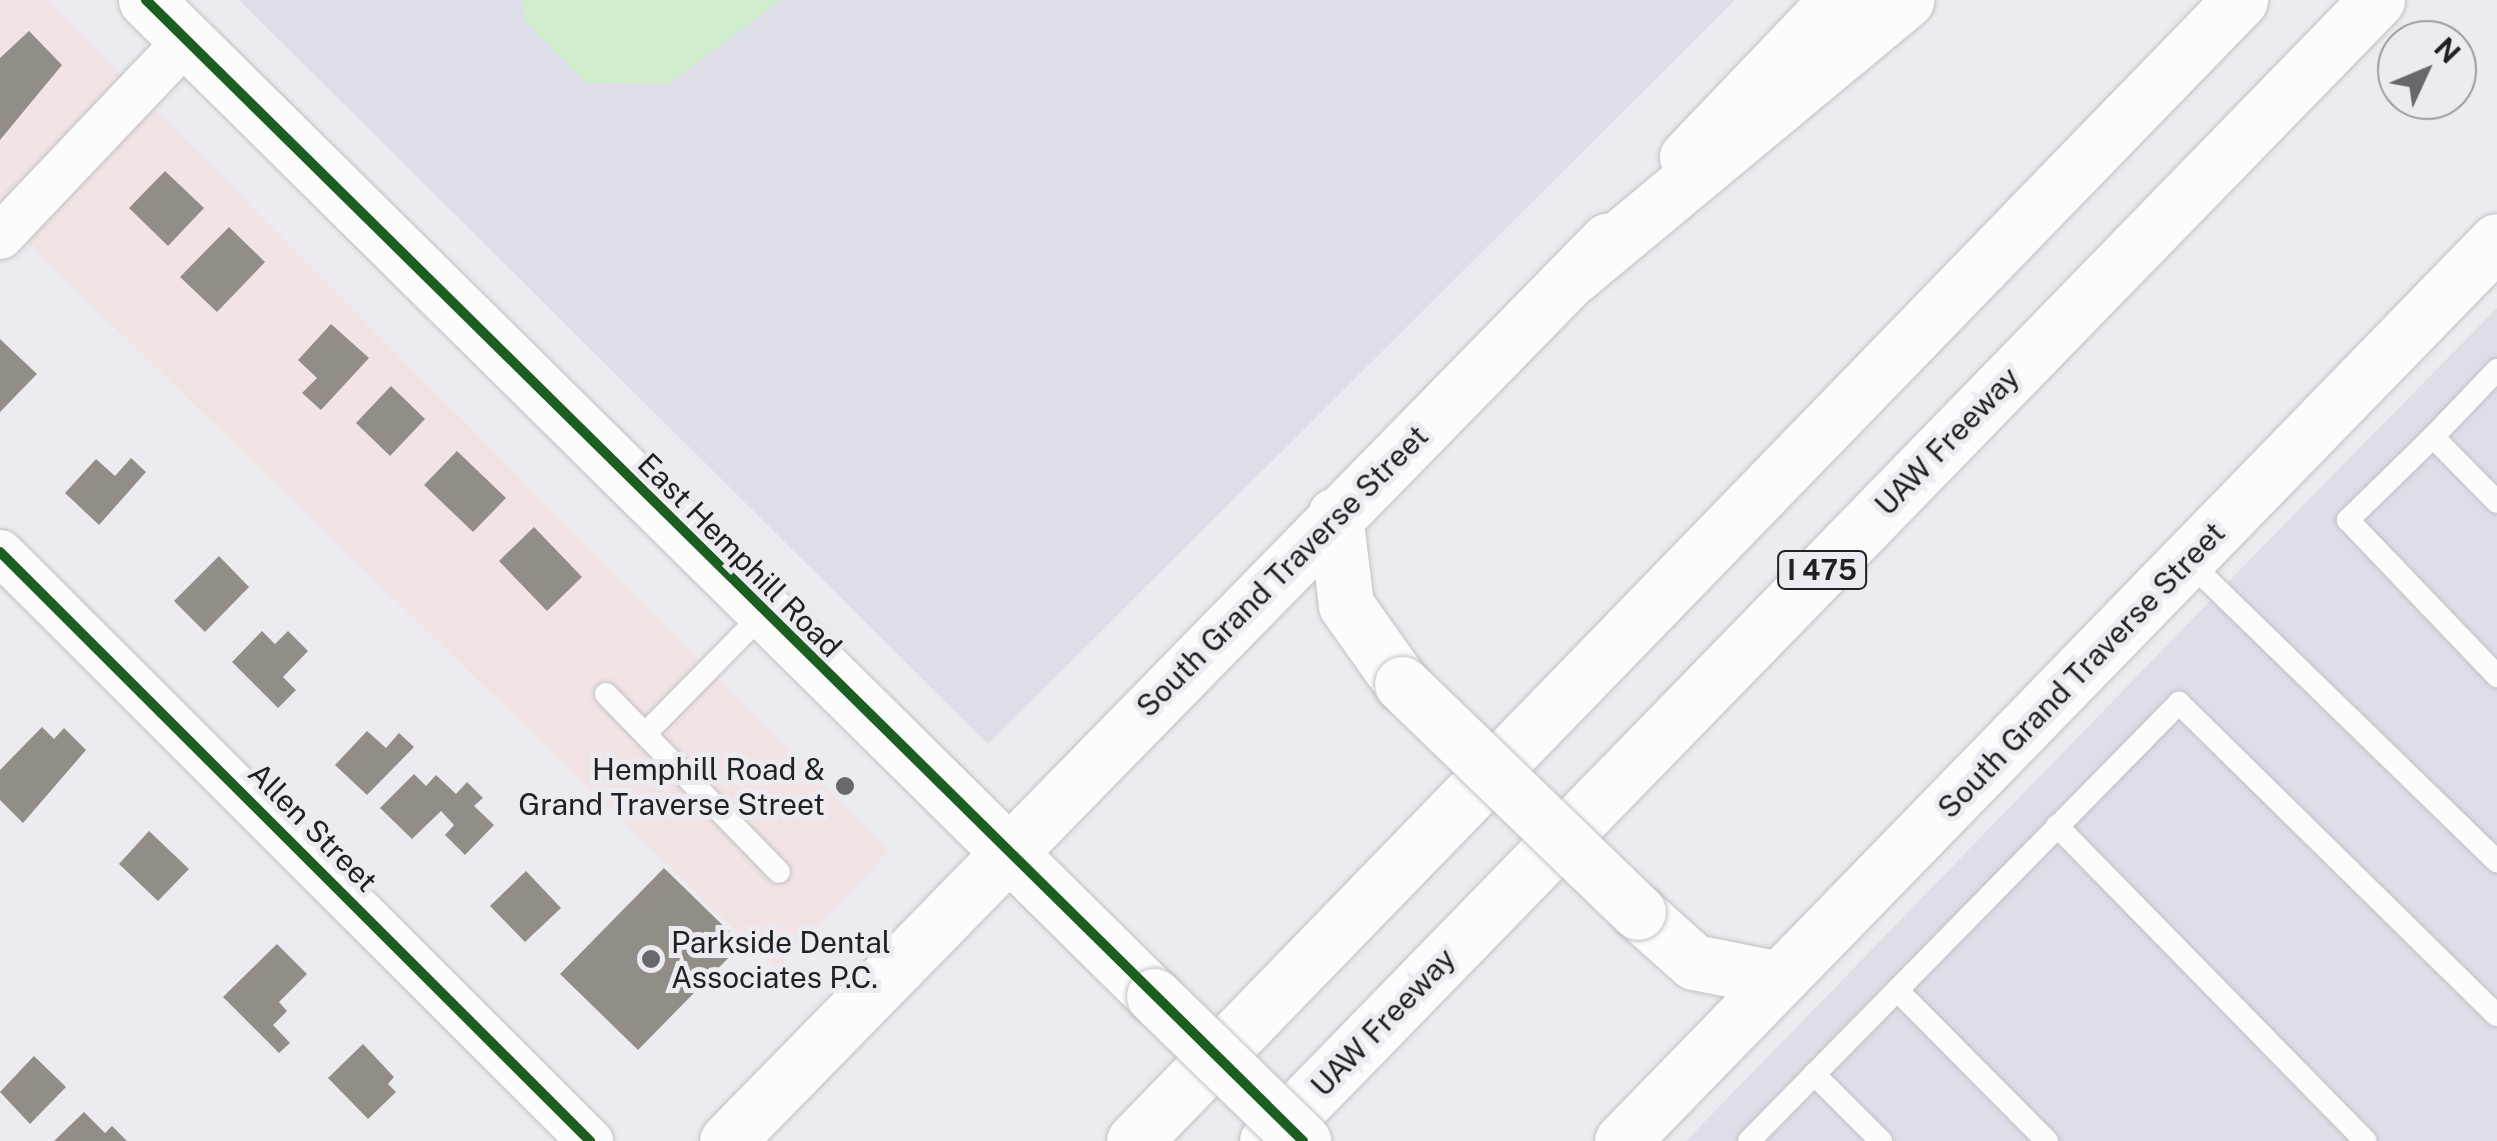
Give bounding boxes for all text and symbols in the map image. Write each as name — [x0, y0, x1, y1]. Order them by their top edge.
north arrow — [2377, 20, 2477, 120]
text: N — [2428, 31, 2467, 70]
street label: UAW Freeway — [1867, 359, 2027, 523]
street label: South Grand Traverse Street — [1129, 418, 1435, 724]
street label: East Hemphill Road — [631, 446, 849, 664]
street label: South Grand Traverse Street — [1930, 514, 2232, 826]
road number: I 475 — [1777, 547, 1867, 593]
place label: Hemphill Road & Grand Traverse Street — [518, 751, 825, 822]
street label: Allen Street — [241, 755, 385, 899]
marker: Hemphill Road & Grand Traverse Street — [834, 775, 856, 797]
place label: Parkside Dental Associates P.C. — [671, 924, 891, 994]
street label: UAW Freeway — [1303, 940, 1463, 1104]
marker: Parkside Dental Associates P.C. — [640, 948, 662, 970]

